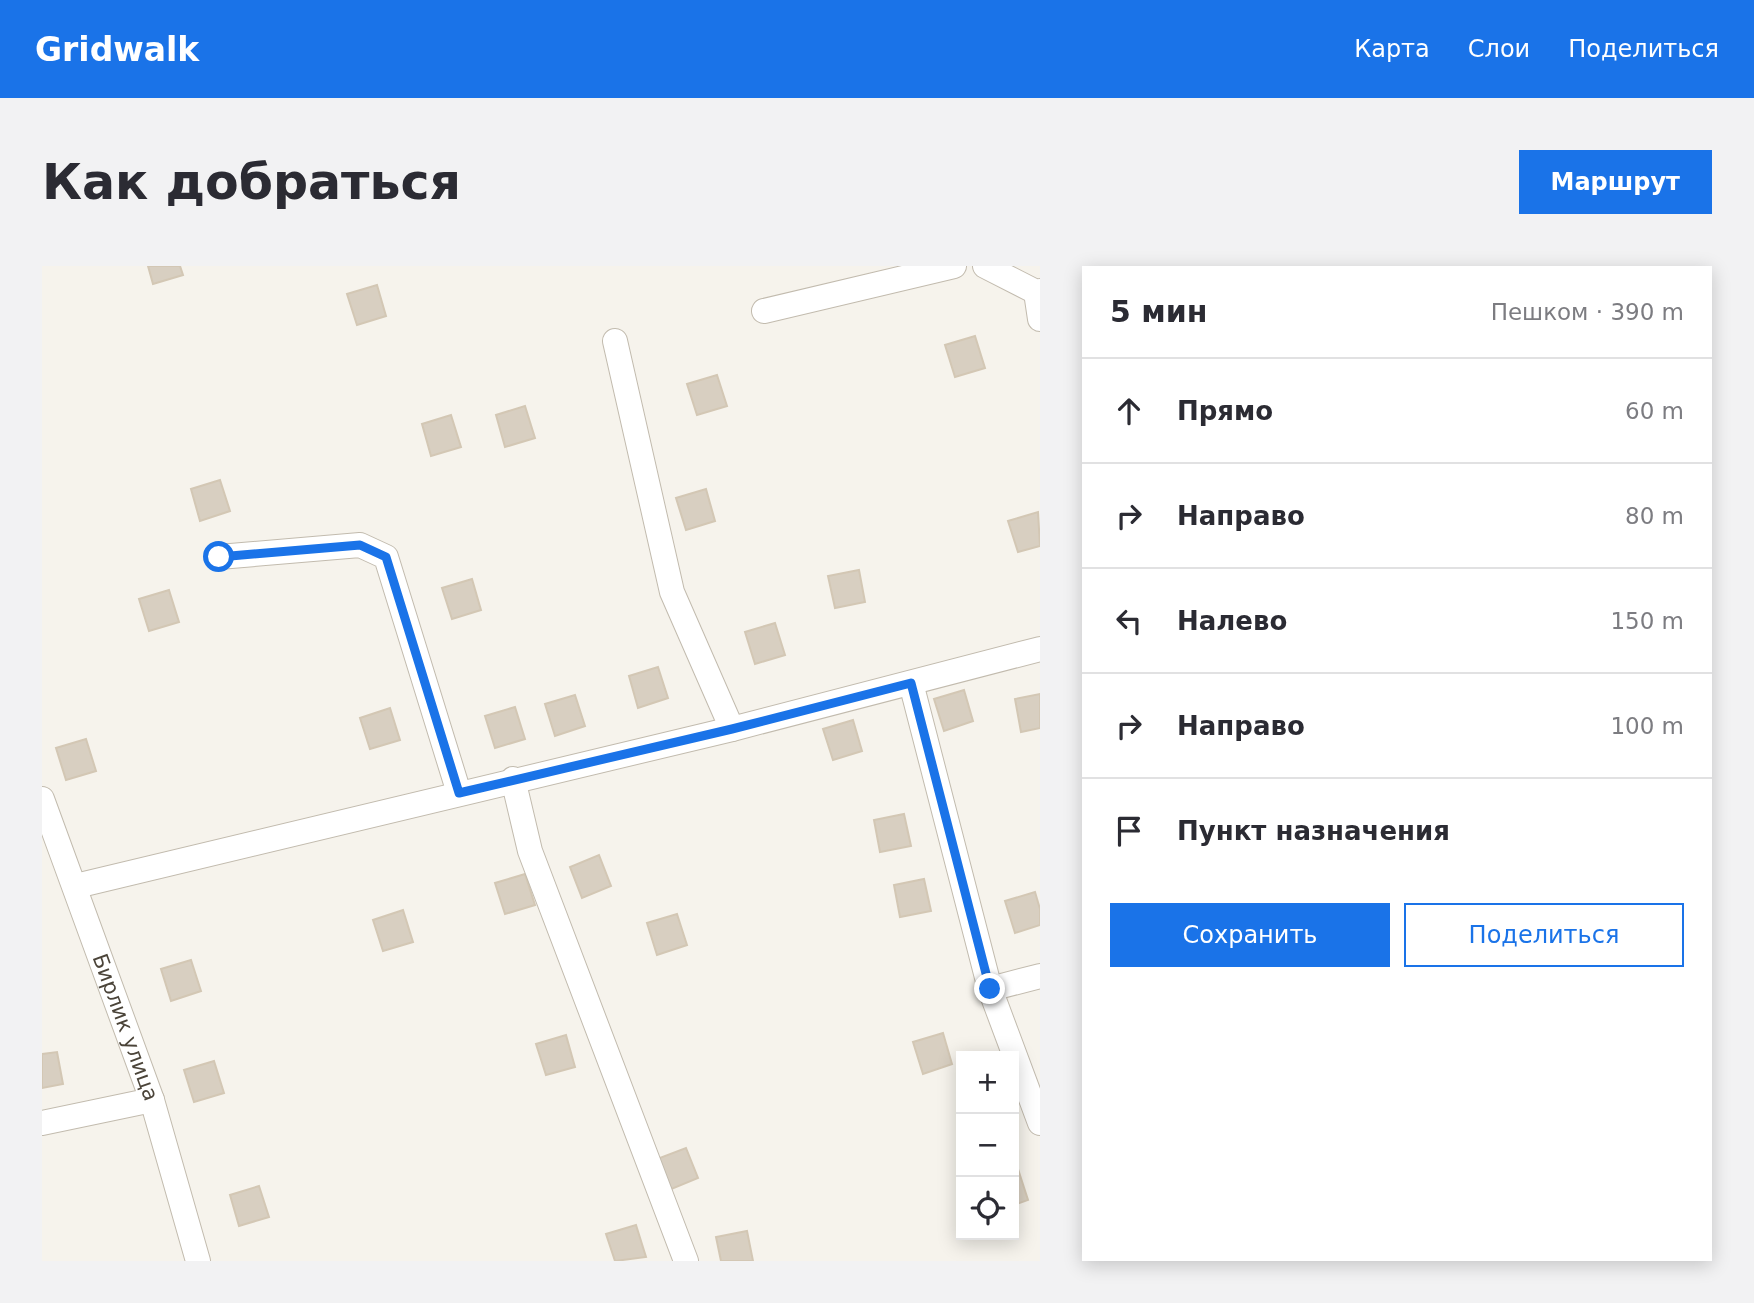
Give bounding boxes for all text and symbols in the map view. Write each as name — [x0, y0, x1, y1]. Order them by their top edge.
text: Gridwalk — [35, 30, 199, 69]
text: Карта — [1354, 35, 1430, 63]
text: Слои — [1468, 35, 1530, 63]
text: Поделиться — [1568, 35, 1719, 63]
button: Маршрут — [1519, 150, 1712, 214]
text: Как добраться — [42, 154, 461, 211]
text: 5 мин — [1110, 294, 1208, 329]
text: Пешком · 390 m — [1491, 299, 1684, 325]
icon: ahead — [1110, 392, 1148, 430]
text: Прямо — [1177, 396, 1273, 426]
text: 60 m — [1625, 398, 1684, 424]
icon: right — [1110, 497, 1148, 535]
text: Направо — [1177, 501, 1305, 531]
text: 80 m — [1625, 503, 1684, 529]
route start — [203, 541, 234, 572]
icon: left — [1110, 602, 1148, 640]
text: Налево — [1177, 606, 1287, 636]
text: 150 m — [1610, 608, 1684, 634]
icon: right — [1110, 707, 1148, 745]
text: Направо — [1177, 711, 1305, 741]
text: 100 m — [1610, 713, 1684, 739]
icon: arrive — [1110, 812, 1148, 850]
text: Пункт назначения — [1177, 816, 1450, 846]
button: Сохранить — [1110, 903, 1390, 967]
button: Поделиться — [1404, 903, 1684, 967]
street label: Бирлик улица — [88, 951, 163, 1104]
route end — [974, 973, 1005, 1004]
map controls — [956, 1051, 1019, 1240]
button: + — [956, 1051, 1019, 1114]
button: − — [956, 1114, 1019, 1177]
button: locate — [956, 1177, 1019, 1240]

